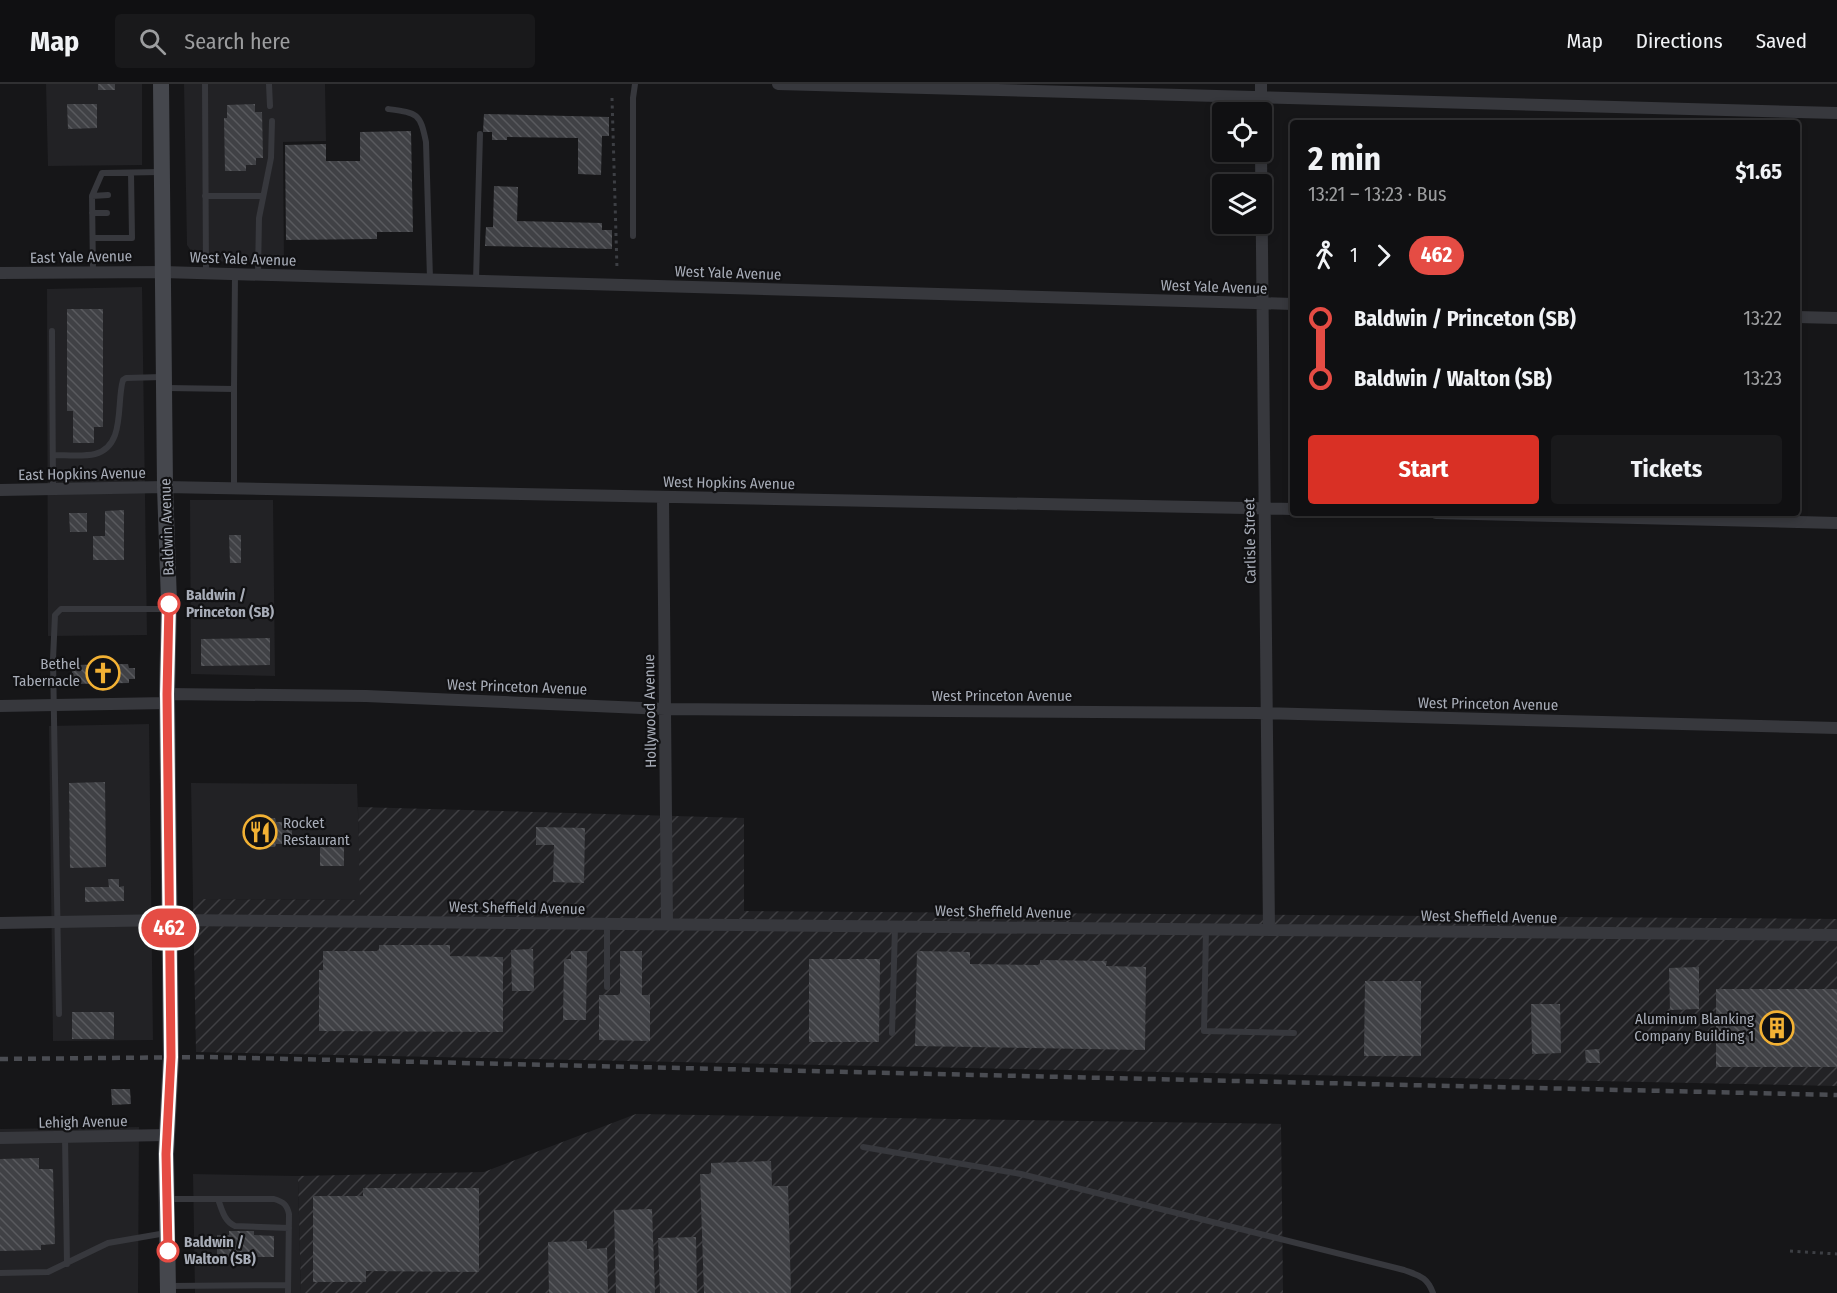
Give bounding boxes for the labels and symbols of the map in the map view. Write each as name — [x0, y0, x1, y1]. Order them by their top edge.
street label: East Yale Avenue — [30, 247, 132, 267]
street label: West Yale Avenue — [189, 248, 297, 270]
street label: West Yale Avenue — [674, 262, 782, 284]
street label: West Yale Avenue — [1160, 276, 1268, 298]
street label: East Hopkins Avenue — [18, 464, 146, 484]
street label: West Hopkins Avenue — [663, 473, 795, 493]
street label: Baldwin Avenue — [156, 478, 178, 576]
street label: Carlisle Street — [1240, 498, 1260, 584]
place label: Baldwin / Princeton (SB) — [186, 586, 275, 621]
marker: Baldwin / Princeton (SB) — [158, 593, 180, 615]
street label: Hollywood Avenue — [640, 654, 660, 768]
place label: Bethel Tabernacle — [13, 655, 80, 690]
church icon: Bethel Tabernacle — [85, 655, 121, 691]
street label: West Princeton Avenue — [447, 676, 587, 698]
street label: West Princeton Avenue — [932, 687, 1072, 705]
street label: West Princeton Avenue — [1418, 694, 1558, 714]
restaurant icon: Rocket Restaurant — [242, 814, 278, 850]
place label: Rocket Restaurant — [283, 814, 350, 849]
street label: West Sheffield Avenue — [449, 898, 585, 918]
street label: West Sheffield Avenue — [935, 902, 1071, 922]
street label: West Sheffield Avenue — [1421, 907, 1557, 927]
line badge: 462 — [134, 908, 204, 948]
place label: Aluminum Blanking Company Building 1 — [1634, 1010, 1754, 1045]
building icon: Aluminum Blanking Company Building 1 — [1759, 1010, 1795, 1046]
street label: Lehigh Avenue — [38, 1112, 128, 1132]
place label: Baldwin / Walton (SB) — [184, 1233, 256, 1268]
marker: Baldwin / Walton (SB) — [157, 1240, 179, 1262]

